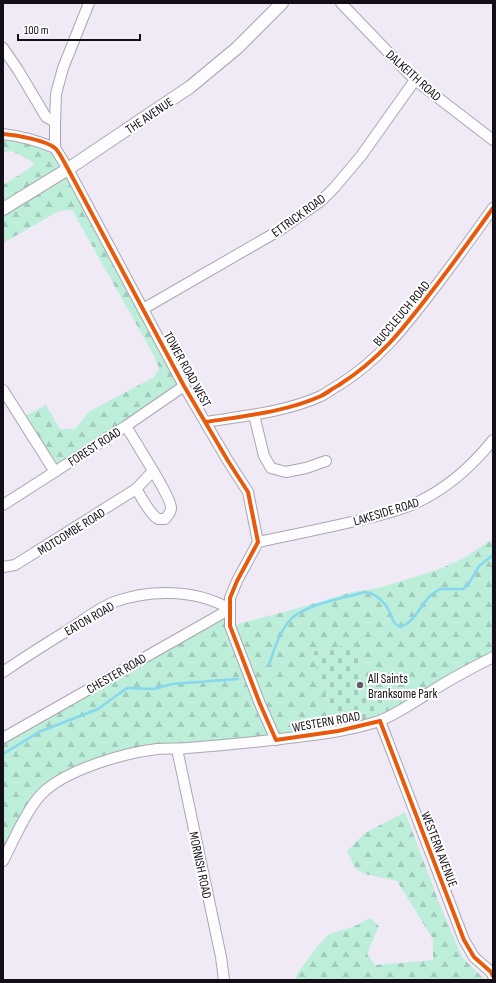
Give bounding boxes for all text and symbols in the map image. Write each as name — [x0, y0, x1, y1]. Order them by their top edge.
scale bar — [18, 16, 140, 42]
text: 100 m — [24, 23, 49, 38]
street label: DALKEITH ROAD — [382, 47, 444, 105]
street label: THE AVENUE — [123, 94, 176, 138]
street label: ETTRICK ROAD — [268, 191, 329, 241]
street label: BUCCLEUCH ROAD — [370, 278, 434, 350]
street label: TOWER ROAD WEST — [160, 329, 215, 410]
street label: FOREST ROAD — [65, 424, 124, 470]
street label: LAKESIDE ROAD — [351, 494, 421, 530]
street label: MOTCOMBE ROAD — [35, 505, 108, 559]
street label: EATON ROAD — [62, 598, 117, 639]
street label: CHESTER ROAD — [84, 650, 149, 697]
place label: All Saints Branksome Park — [367, 671, 437, 702]
marker: All Saints Branksome Park — [355, 680, 365, 690]
street label: WESTERN ROAD — [291, 708, 361, 736]
street label: WESTERN AVENUE — [417, 809, 461, 889]
street label: MORNISH ROAD — [185, 830, 215, 900]

